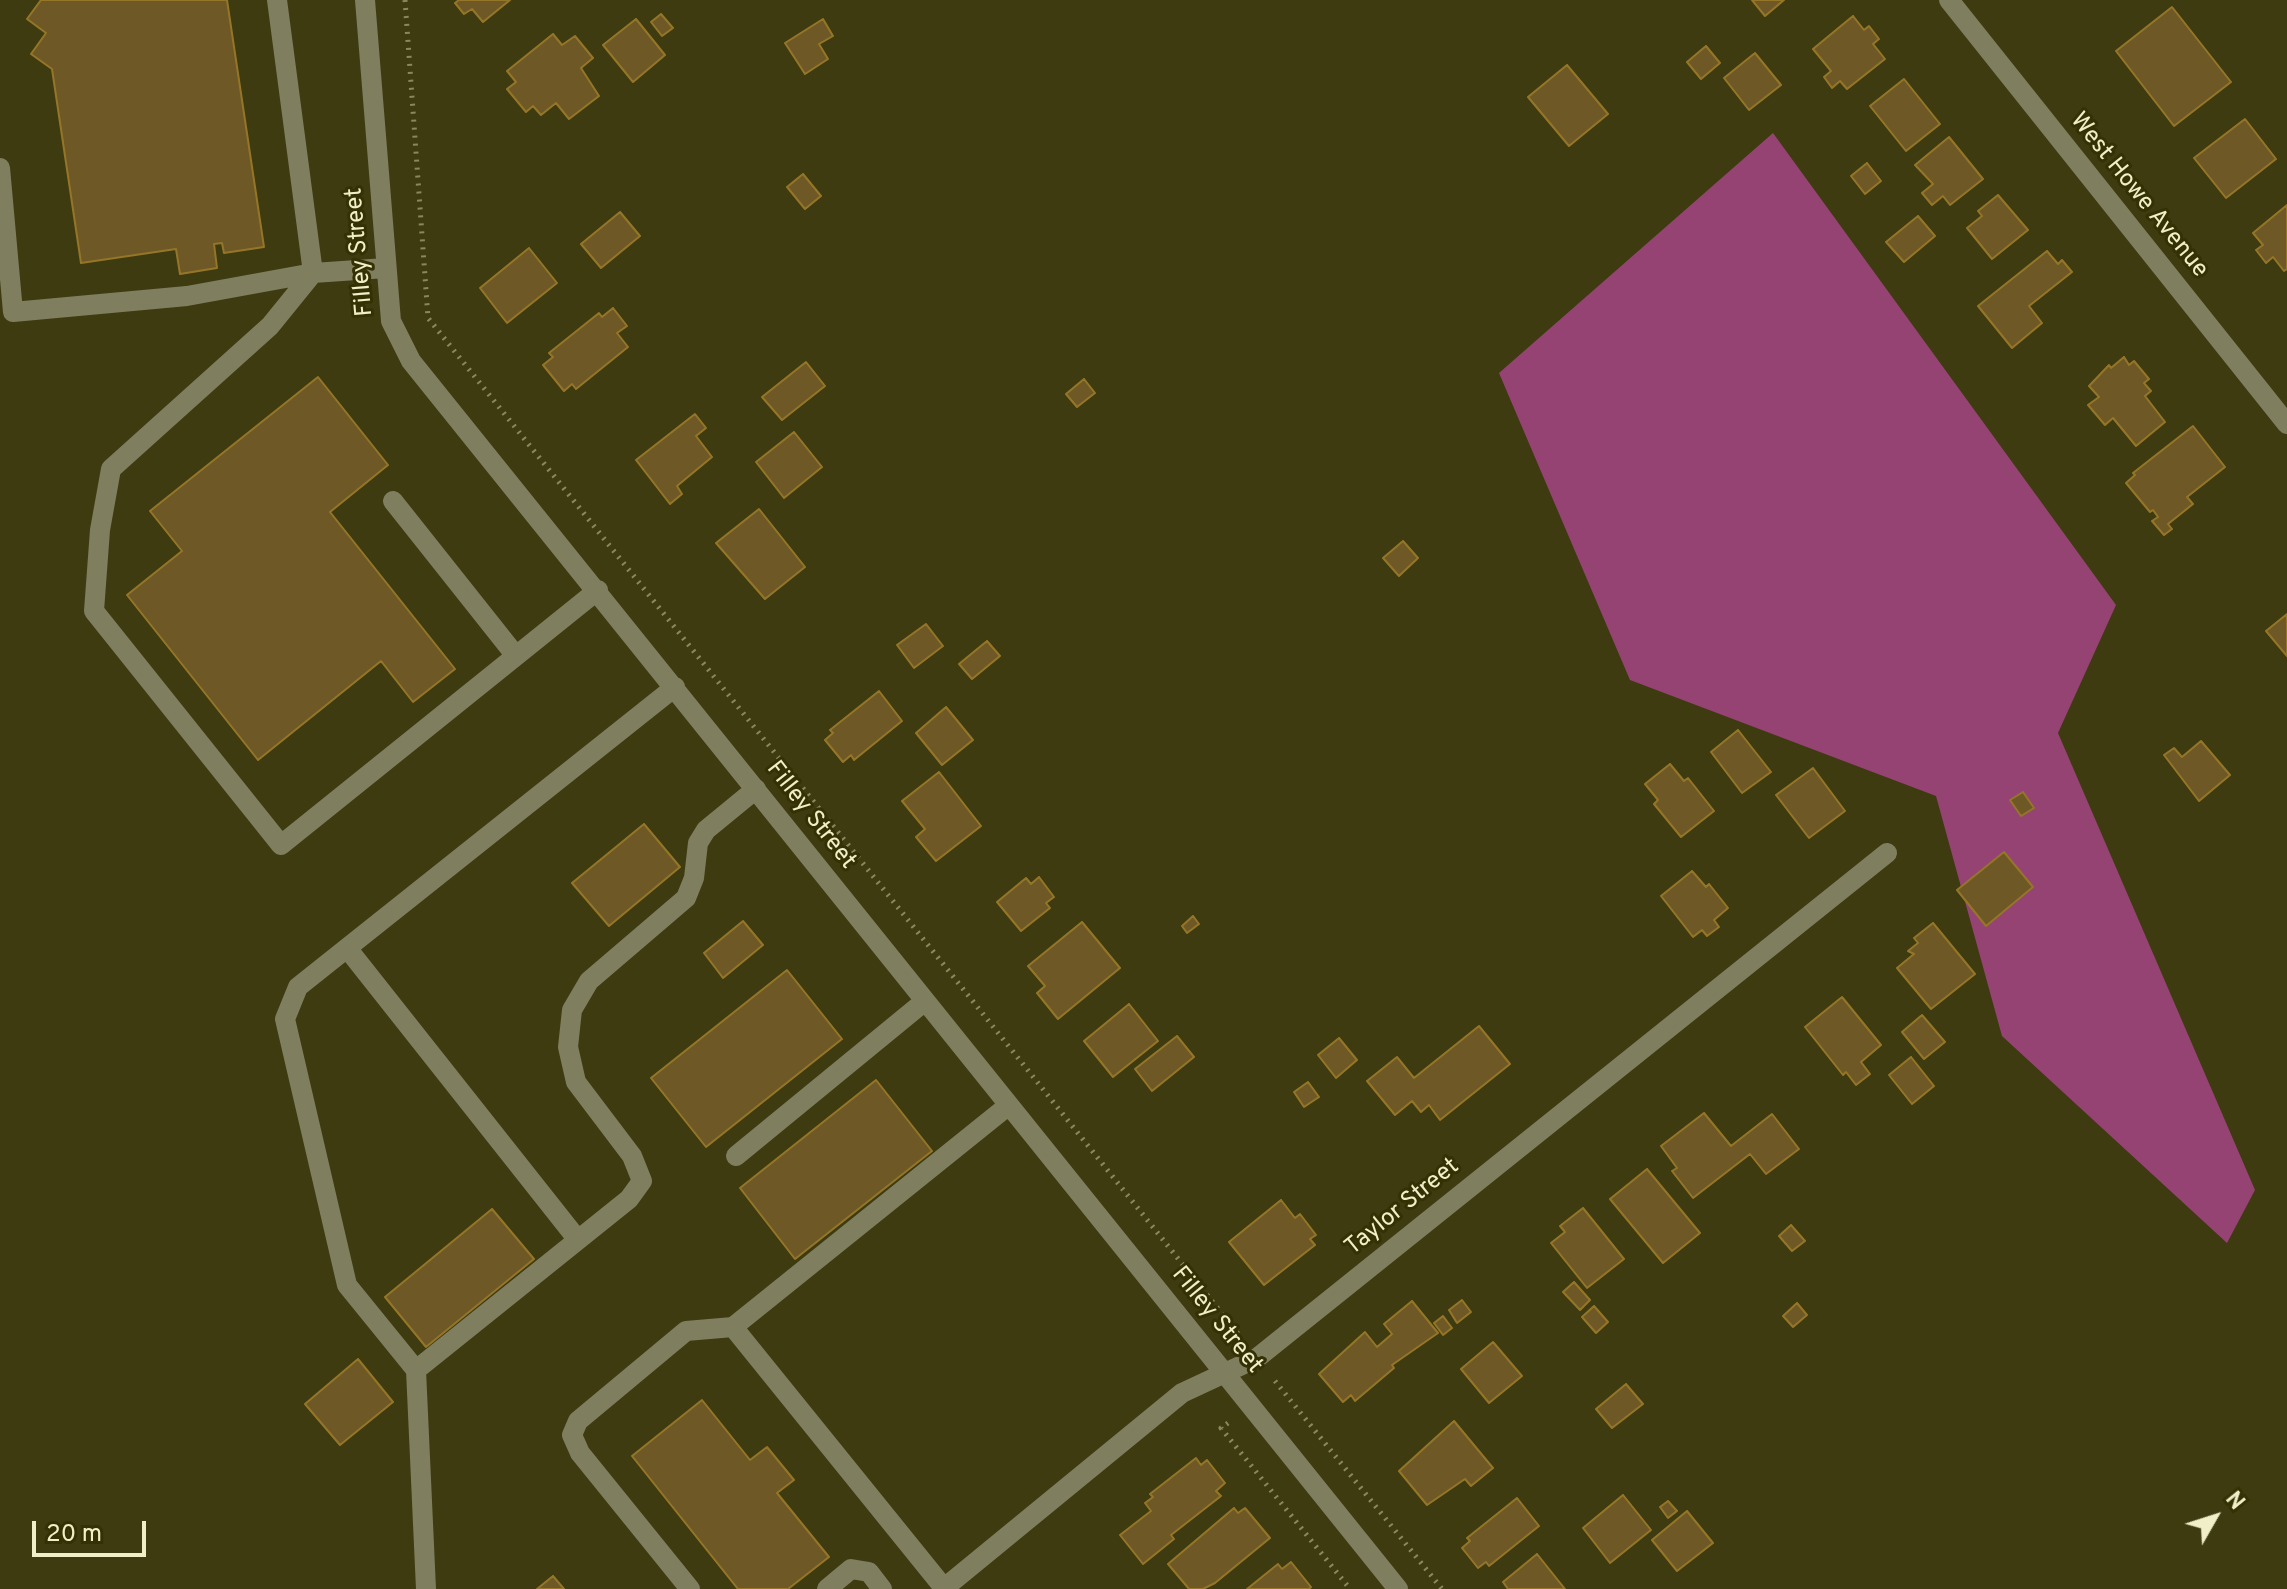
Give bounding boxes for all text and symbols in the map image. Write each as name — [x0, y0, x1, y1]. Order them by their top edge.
street label: West Howe Avenue — [2063, 108, 2213, 284]
street label: Filley Street — [341, 186, 381, 318]
street label: Filley Street — [759, 756, 861, 876]
street label: Taylor Street — [1340, 1153, 1466, 1263]
street label: Filley Street — [1164, 1262, 1268, 1380]
north arrow — [2175, 1477, 2255, 1557]
text: N — [2219, 1487, 2249, 1516]
scale bar — [36, 1505, 150, 1555]
text: 20 m — [46, 1520, 102, 1550]

